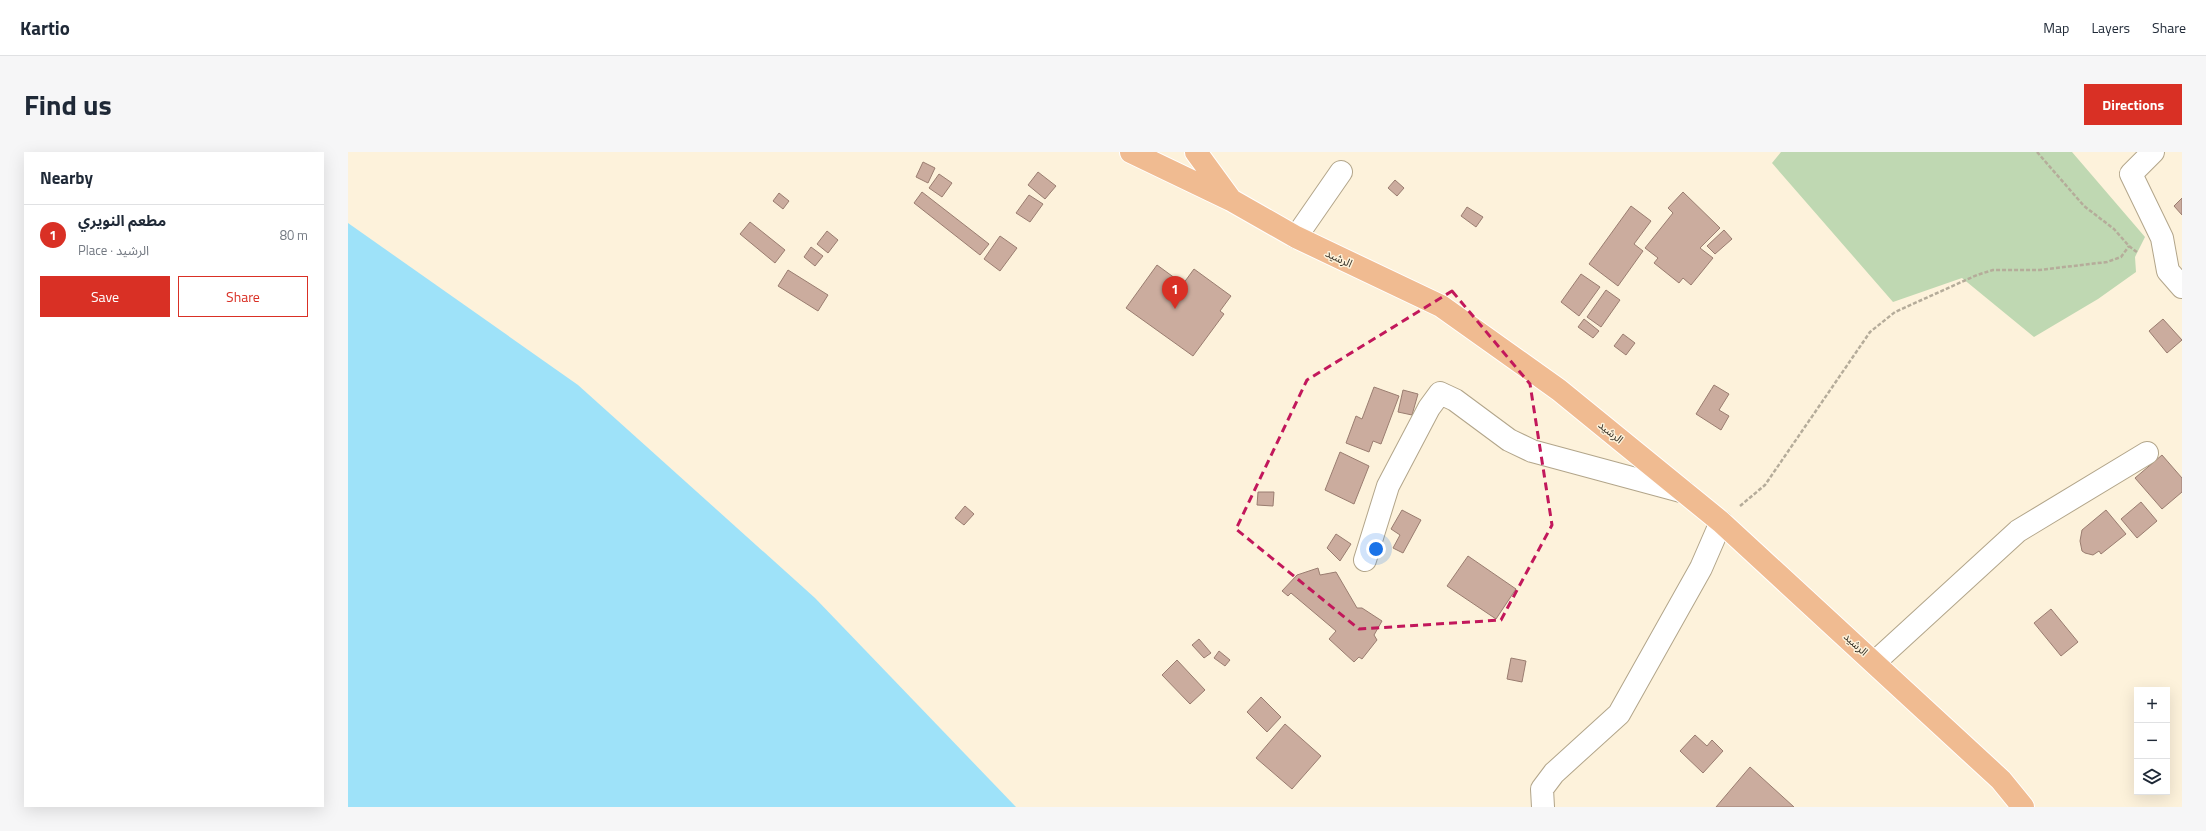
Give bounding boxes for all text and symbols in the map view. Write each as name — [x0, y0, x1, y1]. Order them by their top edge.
text: Kartio — [20, 13, 70, 42]
text: Map — [2043, 17, 2069, 38]
text: Layers — [2091, 17, 2130, 38]
text: Share — [2152, 17, 2186, 38]
text: Find us — [24, 83, 112, 126]
button: Directions — [2084, 84, 2182, 125]
text: Nearby — [40, 165, 93, 191]
text: مطعم النويري — [78, 209, 166, 232]
text: 1 — [49, 225, 57, 245]
text: 80 m — [280, 225, 308, 245]
text: Place · الرشيد — [78, 240, 149, 260]
street label: الرشيد — [1323, 245, 1355, 271]
button: Save — [40, 276, 170, 317]
button: Share — [178, 276, 308, 317]
pin: 1 — [1162, 276, 1188, 309]
street label: الرشيد — [1595, 417, 1627, 447]
your location — [1366, 539, 1386, 559]
street label: الرشيد — [1840, 629, 1872, 659]
map controls — [2134, 687, 2170, 795]
button: + — [2134, 687, 2170, 723]
button: − — [2134, 723, 2170, 759]
button: layers — [2134, 759, 2170, 795]

